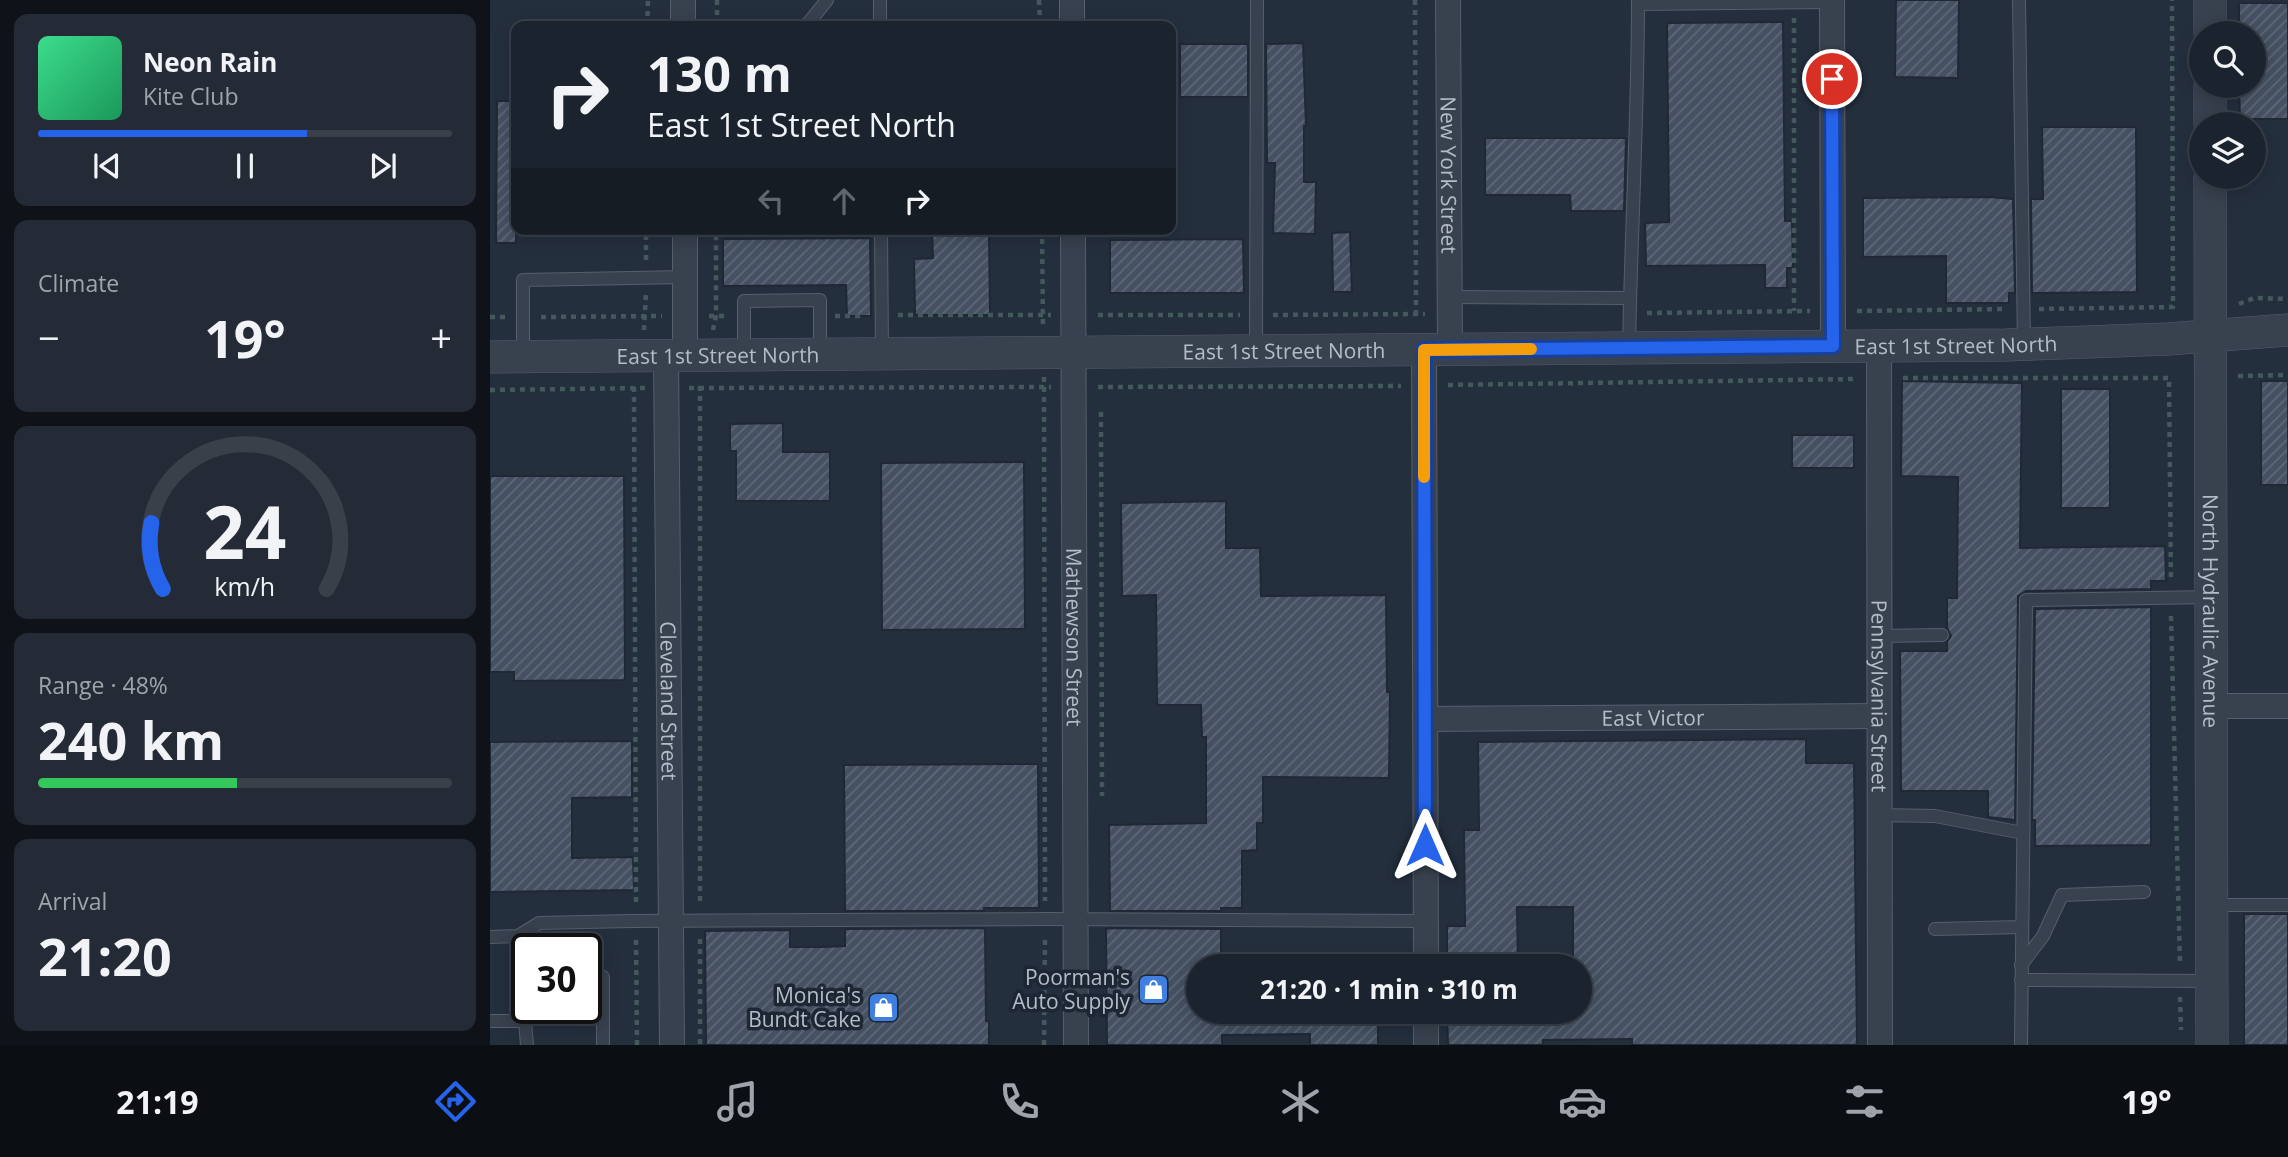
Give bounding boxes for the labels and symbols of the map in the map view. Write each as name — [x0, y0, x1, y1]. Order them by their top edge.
pin — [1802, 49, 1862, 109]
street label: New York Street — [1435, 96, 1463, 254]
street label: East 1st Street North — [1854, 329, 2058, 360]
street label: East 1st Street North — [1182, 336, 1386, 366]
street label: East 1st Street North — [616, 340, 820, 370]
street label: North Hydraulic Avenue — [2197, 494, 2225, 728]
street label: Mathewson Street — [1060, 548, 1089, 726]
street label: Pennsylvania Street — [1865, 600, 1894, 792]
street label: Cleveland Street — [654, 621, 684, 781]
street label: East Victor — [1601, 703, 1705, 732]
position arrow — [1388, 808, 1462, 882]
speed limit sign: 30 — [511, 933, 602, 1024]
place label: Poorman's Auto Supply — [1012, 963, 1130, 1015]
shop icon: Poorman's Auto Supply — [1136, 972, 1170, 1006]
place label: Monica's Bundt Cake — [748, 981, 861, 1033]
shop icon: Monica's Bundt Cake — [867, 990, 901, 1024]

